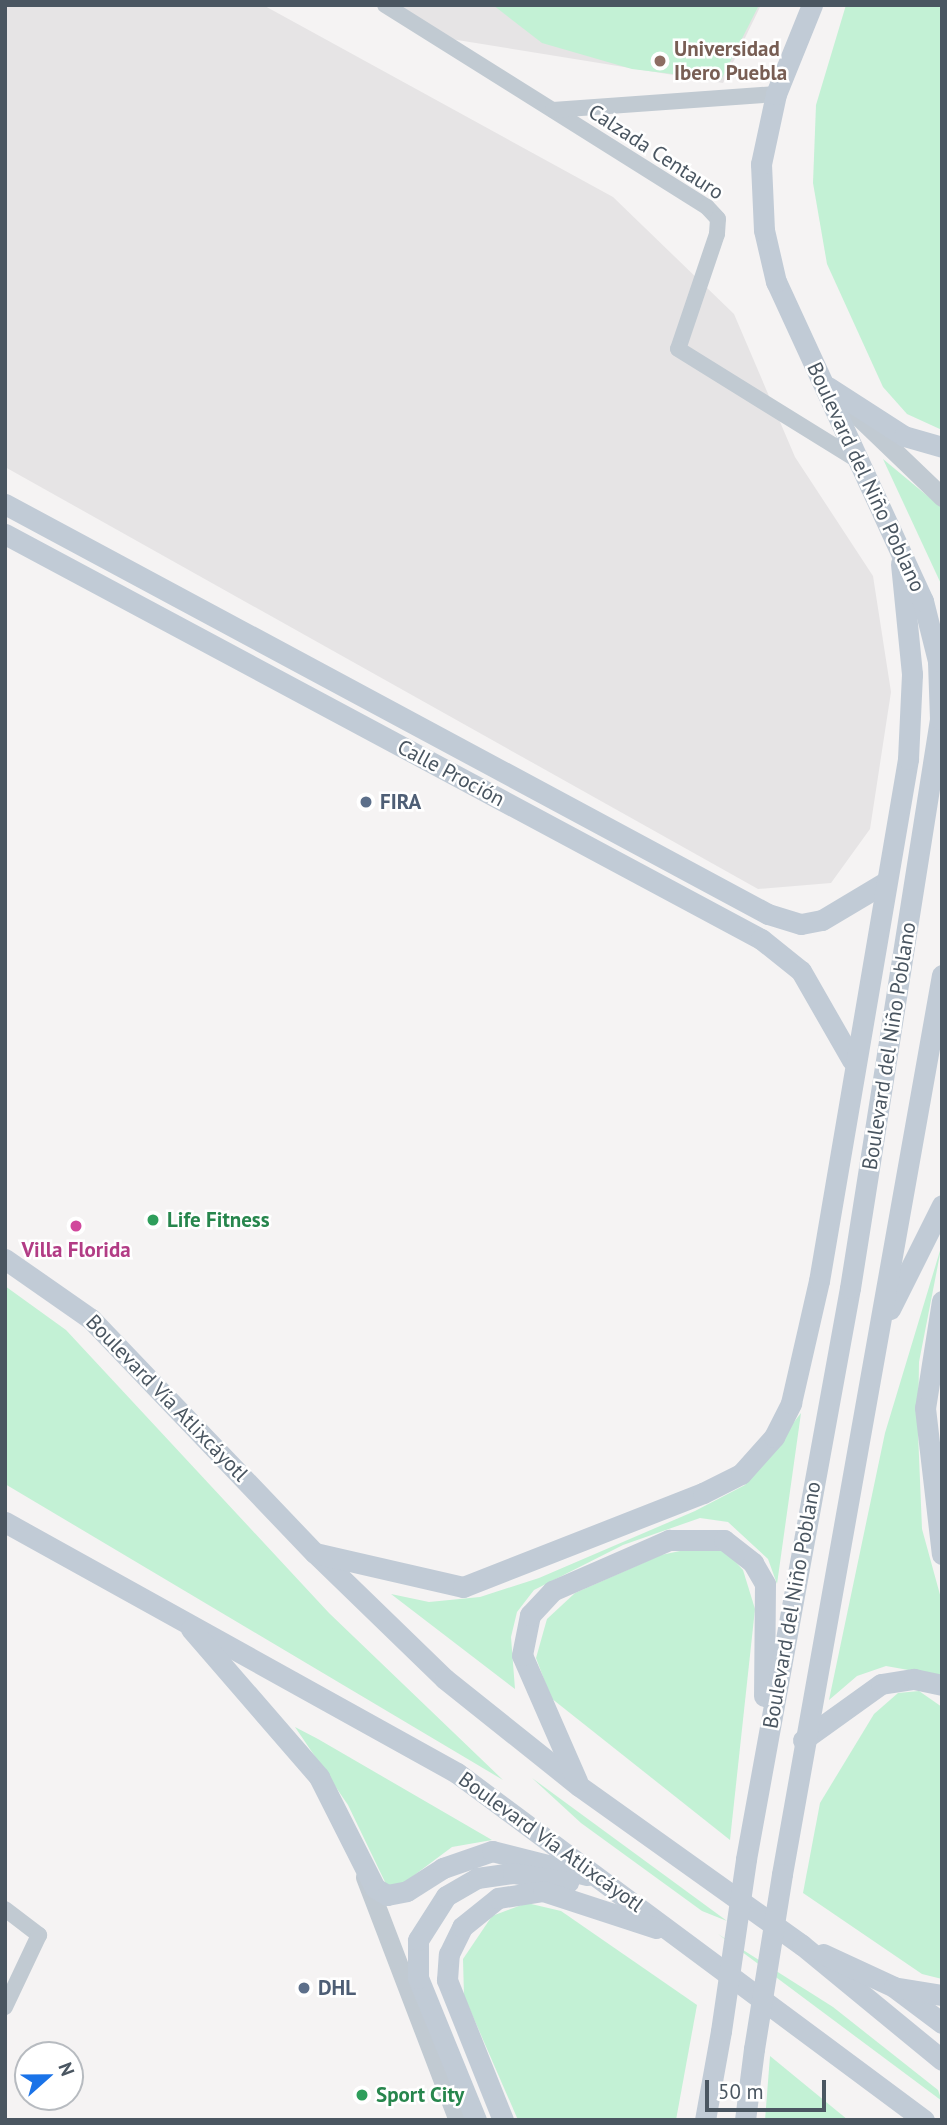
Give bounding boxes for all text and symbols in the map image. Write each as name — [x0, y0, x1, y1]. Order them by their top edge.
place label: Universidad Ibero Puebla — [674, 36, 787, 86]
marker: Universidad Ibero Puebla — [652, 53, 668, 69]
street label: Calzada Centauro — [584, 99, 728, 205]
street label: Boulevard del Niño Poblano — [802, 358, 930, 596]
street label: Calle Proción — [393, 734, 509, 812]
place label: FIRA — [380, 789, 421, 815]
marker: FIRA — [358, 794, 374, 810]
street label: Boulevard del Niño Poblano — [857, 920, 921, 1172]
place label: Life Fitness — [167, 1207, 270, 1233]
marker: Life Fitness — [145, 1212, 161, 1228]
marker: Villa Florida — [68, 1218, 84, 1234]
place label: Villa Florida — [21, 1237, 131, 1263]
street label: Boulevard Vía Atlixcáyotl — [80, 1309, 254, 1487]
street label: Boulevard del Niño Poblano — [758, 1479, 826, 1731]
street label: Boulevard Vía Atlixcáyotl — [453, 1766, 649, 1918]
place label: DHL — [318, 1975, 356, 2001]
marker: DHL — [296, 1980, 312, 1996]
north arrow — [14, 2041, 84, 2111]
text: N — [53, 2059, 80, 2079]
scale bar — [709, 2066, 830, 2110]
text: 50 m — [718, 2078, 764, 2105]
place label: Sport City — [376, 2082, 465, 2108]
marker: Sport City — [354, 2087, 370, 2103]

